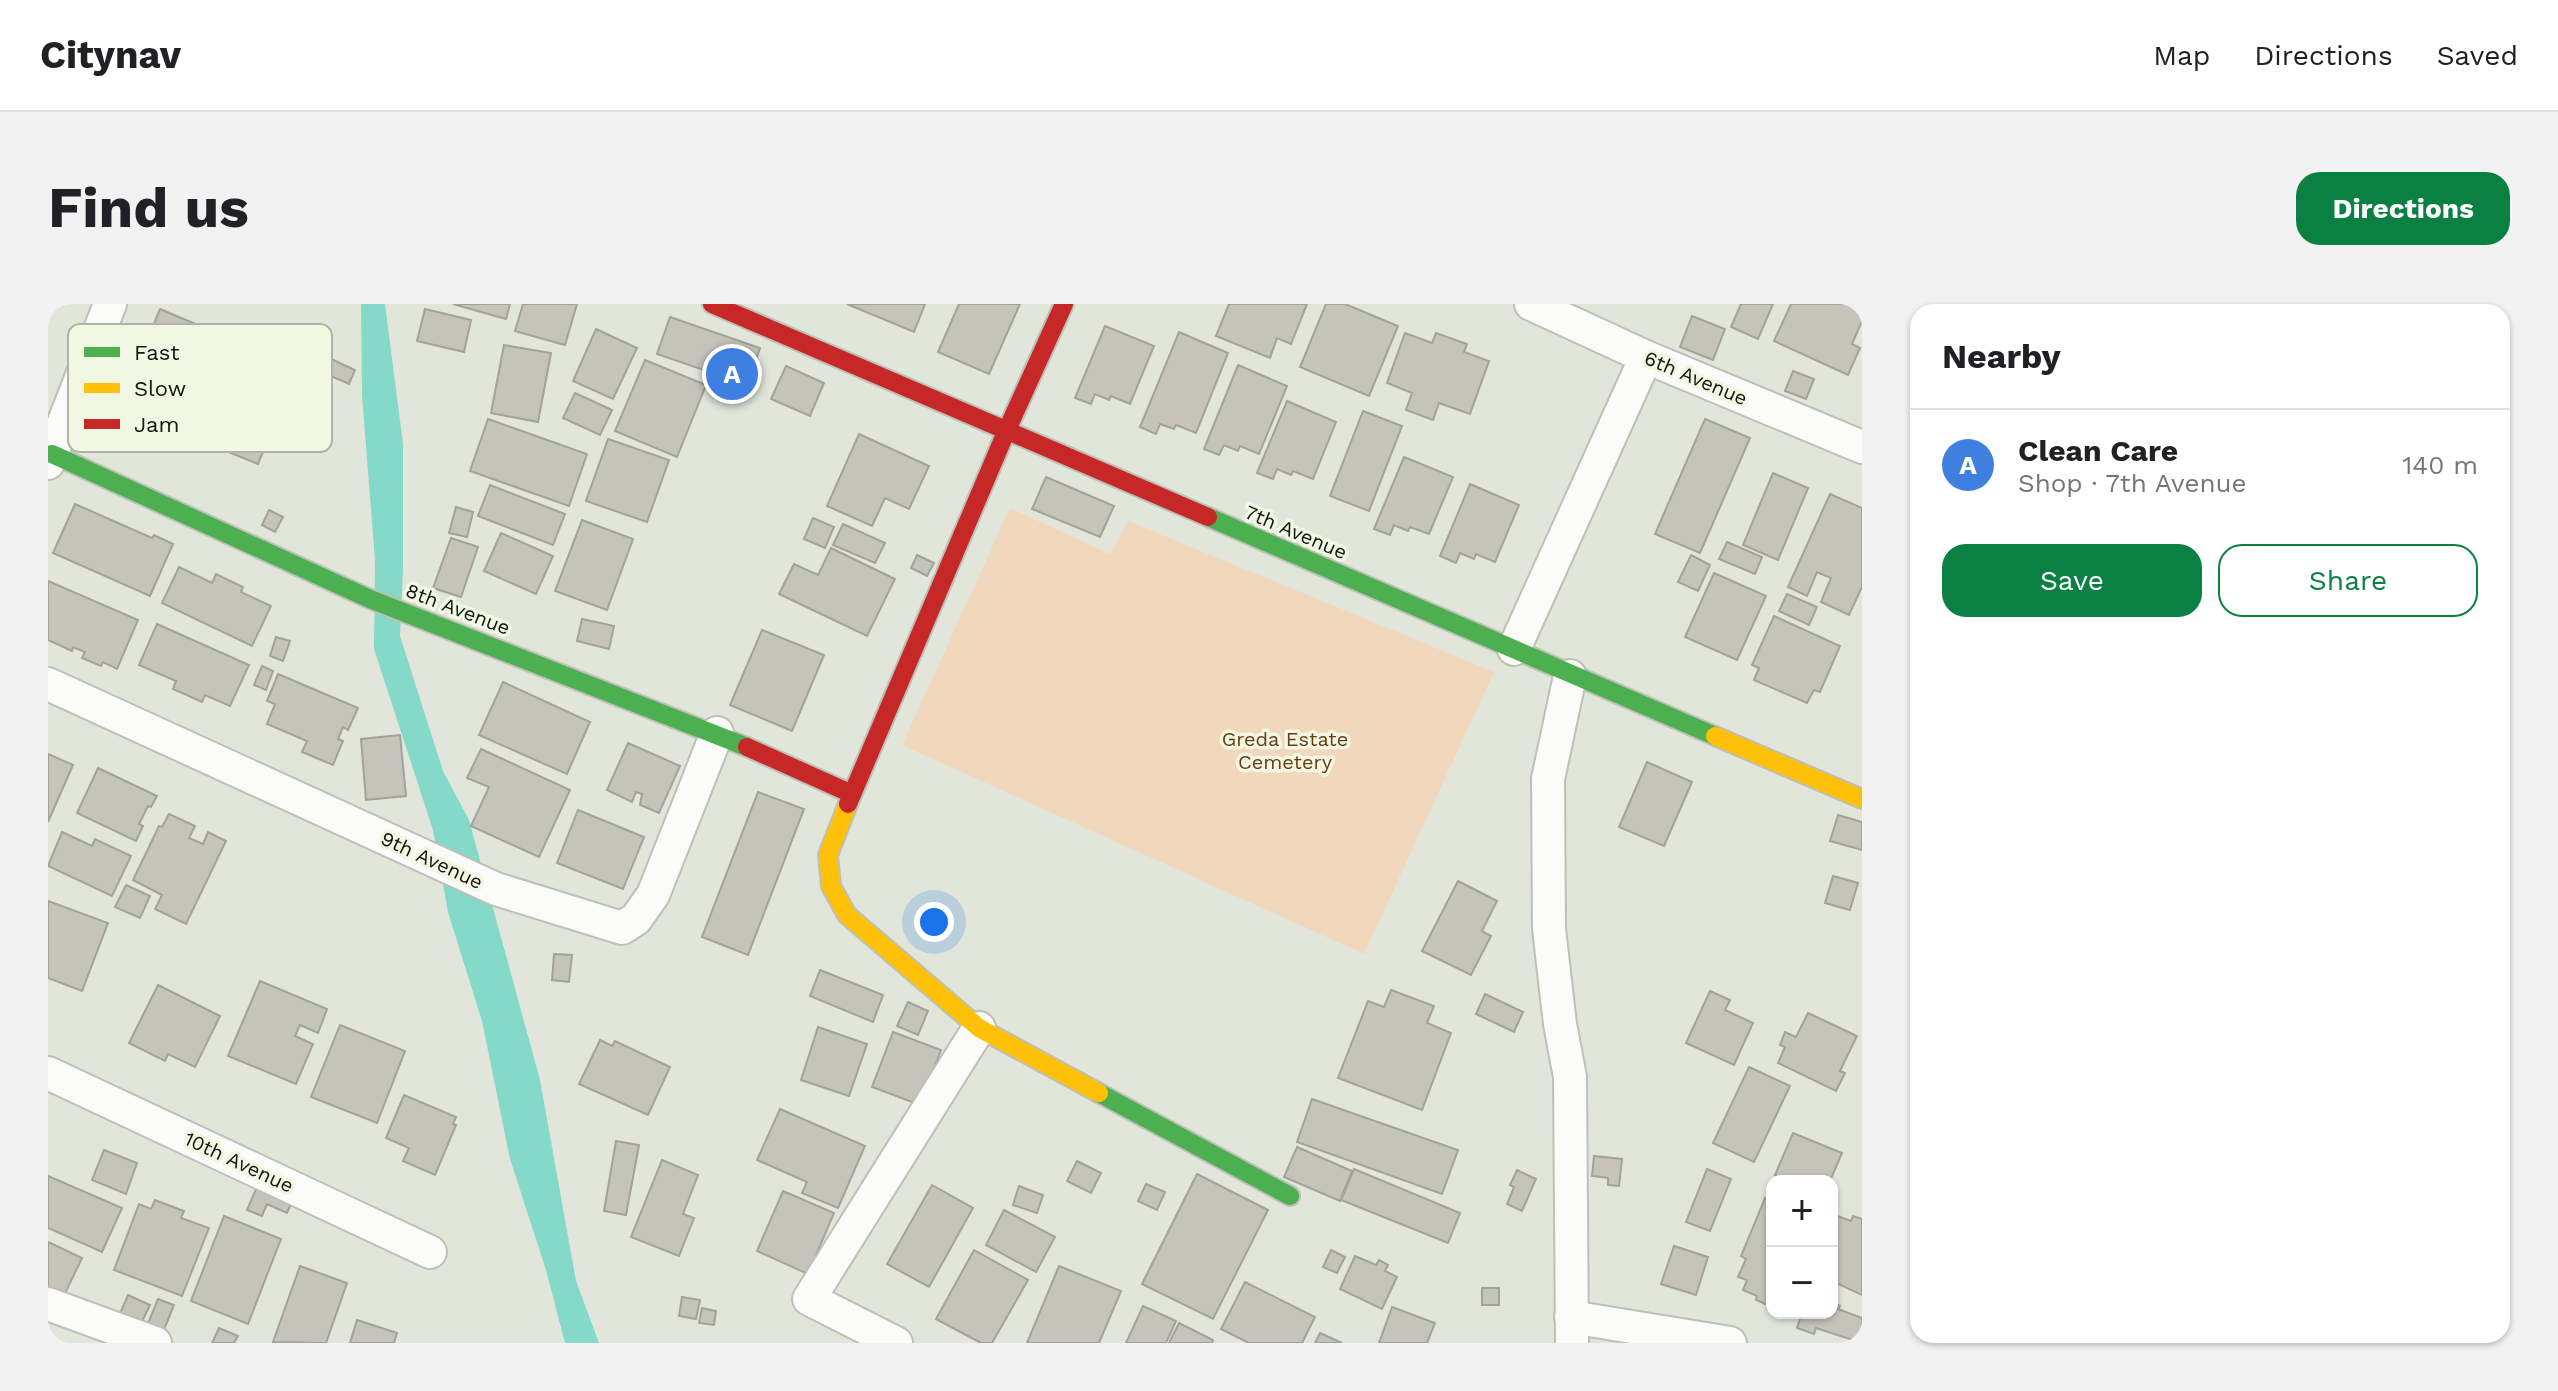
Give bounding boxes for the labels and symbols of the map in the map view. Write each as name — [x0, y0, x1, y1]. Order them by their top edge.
legend — [68, 324, 332, 452]
text: Fast — [134, 340, 180, 365]
pin: A — [706, 344, 758, 404]
street label: 6th Avenue — [1641, 346, 1751, 410]
text: Slow — [134, 376, 186, 401]
text: Jam — [134, 412, 179, 437]
street label: 7th Avenue — [1241, 500, 1351, 564]
street label: 8th Avenue — [402, 578, 514, 640]
park label: Greda Estate Cemetery — [1222, 727, 1348, 774]
street label: 9th Avenue — [377, 826, 487, 894]
your location — [914, 902, 954, 942]
street label: 10th Avenue — [181, 1126, 297, 1198]

